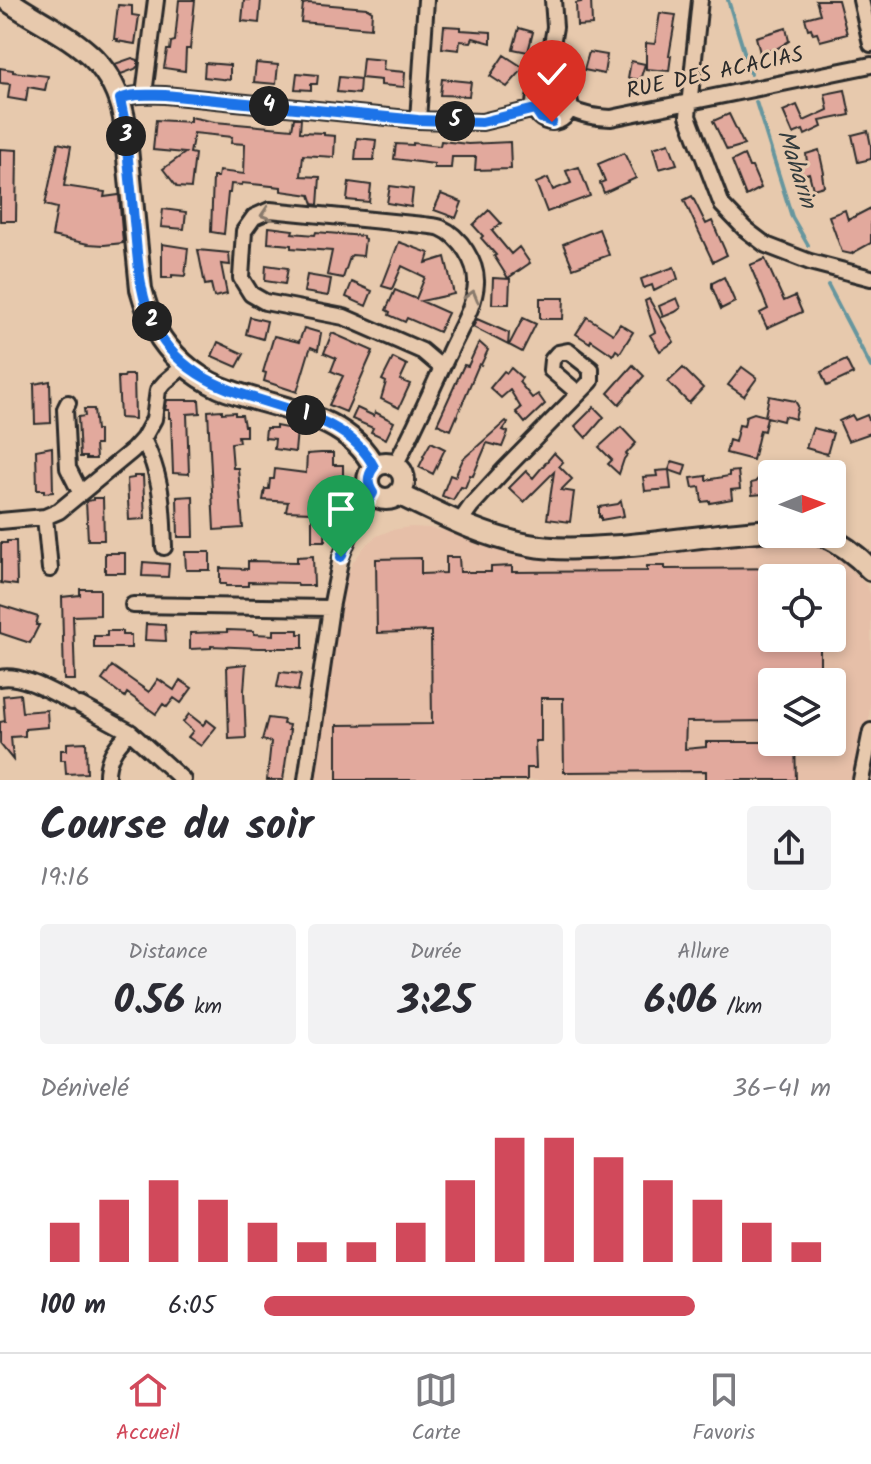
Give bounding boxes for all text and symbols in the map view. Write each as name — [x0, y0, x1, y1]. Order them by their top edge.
street label: RUE DES ACACIAS — [623, 38, 807, 110]
pin — [518, 40, 586, 122]
icon: check — [530, 52, 574, 96]
pin: 4 — [249, 86, 289, 126]
text: 4 — [263, 88, 275, 123]
pin: 5 — [435, 101, 475, 141]
text: 5 — [449, 103, 461, 138]
pin: 3 — [106, 116, 146, 156]
text: 3 — [120, 118, 132, 153]
water label: Maharin — [765, 125, 828, 216]
one-way arrow — [259, 205, 273, 221]
one-way arrow — [463, 290, 480, 304]
pin: 2 — [132, 301, 172, 341]
text: 2 — [146, 303, 158, 338]
pin: 1 — [286, 395, 326, 435]
text: 1 — [303, 397, 309, 432]
north arrow — [758, 460, 846, 548]
map controls — [758, 460, 846, 756]
pin — [307, 475, 375, 557]
icon: arrive — [319, 487, 363, 531]
button: locate — [758, 564, 846, 652]
button: layers — [758, 668, 846, 756]
text: Course du soir — [40, 792, 314, 862]
button: share — [747, 806, 831, 890]
text: 19:16 — [40, 857, 90, 899]
text: Distance — [128, 935, 207, 970]
text: Durée — [410, 935, 461, 970]
text: Allure — [677, 935, 729, 970]
text: 0.56 — [114, 970, 185, 1034]
text: 3:25 — [398, 970, 473, 1034]
text: 6:06 — [644, 970, 718, 1034]
text: km — [185, 990, 222, 1025]
text: /km — [718, 990, 762, 1025]
text: Dénivelé — [40, 1068, 129, 1110]
text: 36–41 m — [732, 1068, 831, 1110]
text: 100 m — [40, 1285, 106, 1327]
text: 6:05 — [168, 1285, 216, 1327]
tab: Accueil — [116, 1368, 180, 1451]
tab: Carte — [411, 1368, 461, 1451]
tab: Favoris — [692, 1368, 755, 1451]

